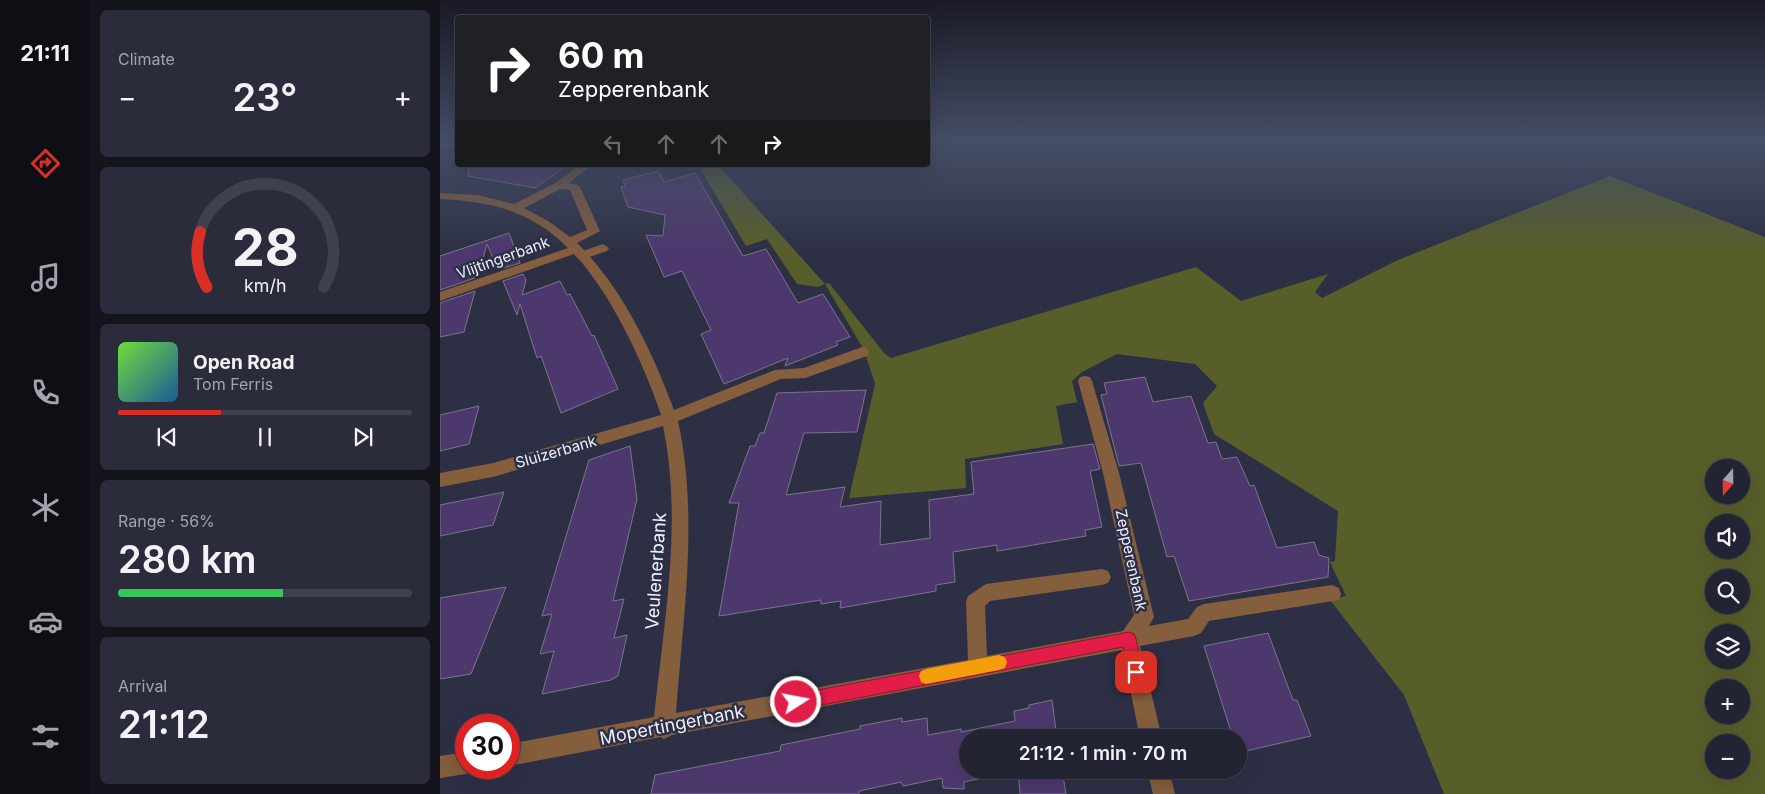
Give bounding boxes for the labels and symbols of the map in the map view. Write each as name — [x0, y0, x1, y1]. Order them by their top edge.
street label: Vlijtingerbank — [454, 232, 553, 283]
street label: Sluizerbank — [513, 431, 599, 472]
north arrow — [1705, 459, 1750, 504]
street label: Zepperenbank — [1111, 507, 1152, 613]
street label: Veulenerbank — [641, 512, 670, 630]
pin — [1115, 651, 1157, 693]
position arrow — [769, 675, 821, 727]
street label: Mopertingerbank — [598, 700, 746, 749]
speed limit sign: 30 — [455, 714, 520, 779]

